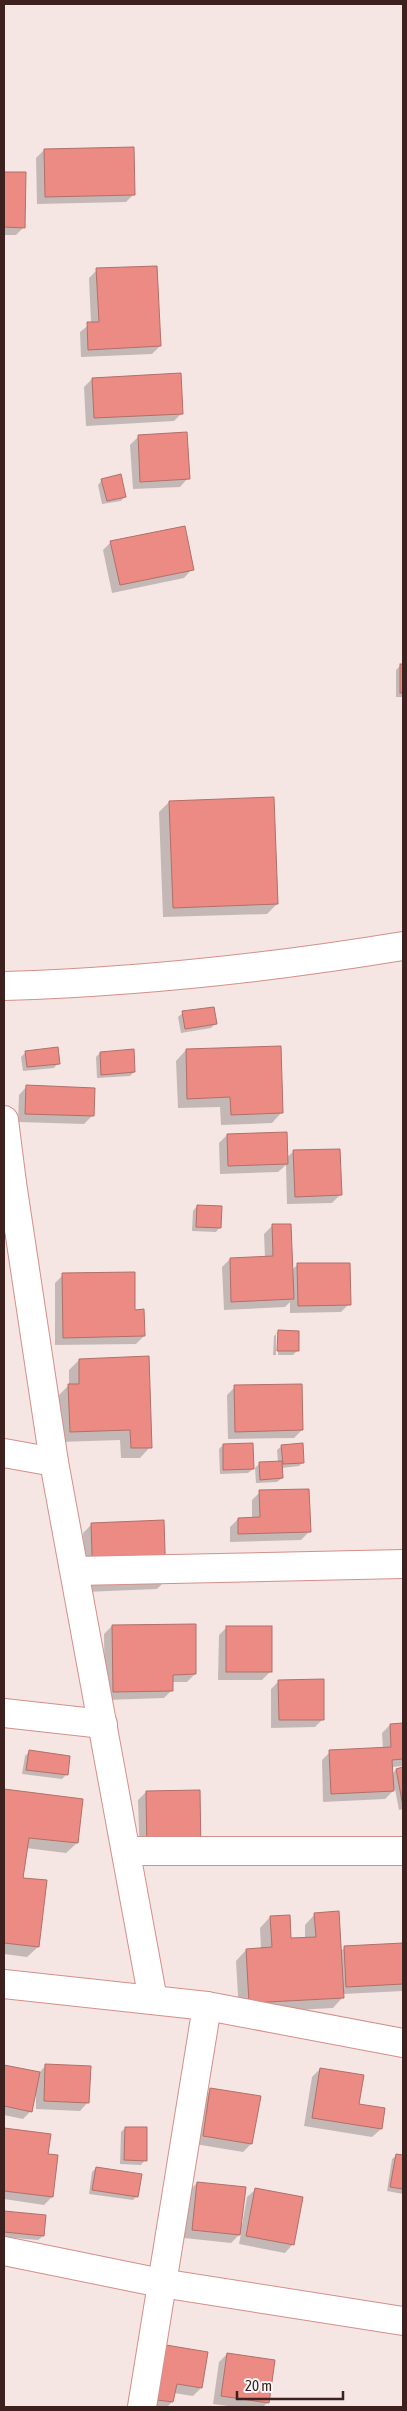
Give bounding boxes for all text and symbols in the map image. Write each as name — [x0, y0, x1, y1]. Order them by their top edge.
scale bar — [237, 2368, 343, 2400]
text: 20 m — [245, 2377, 272, 2394]

